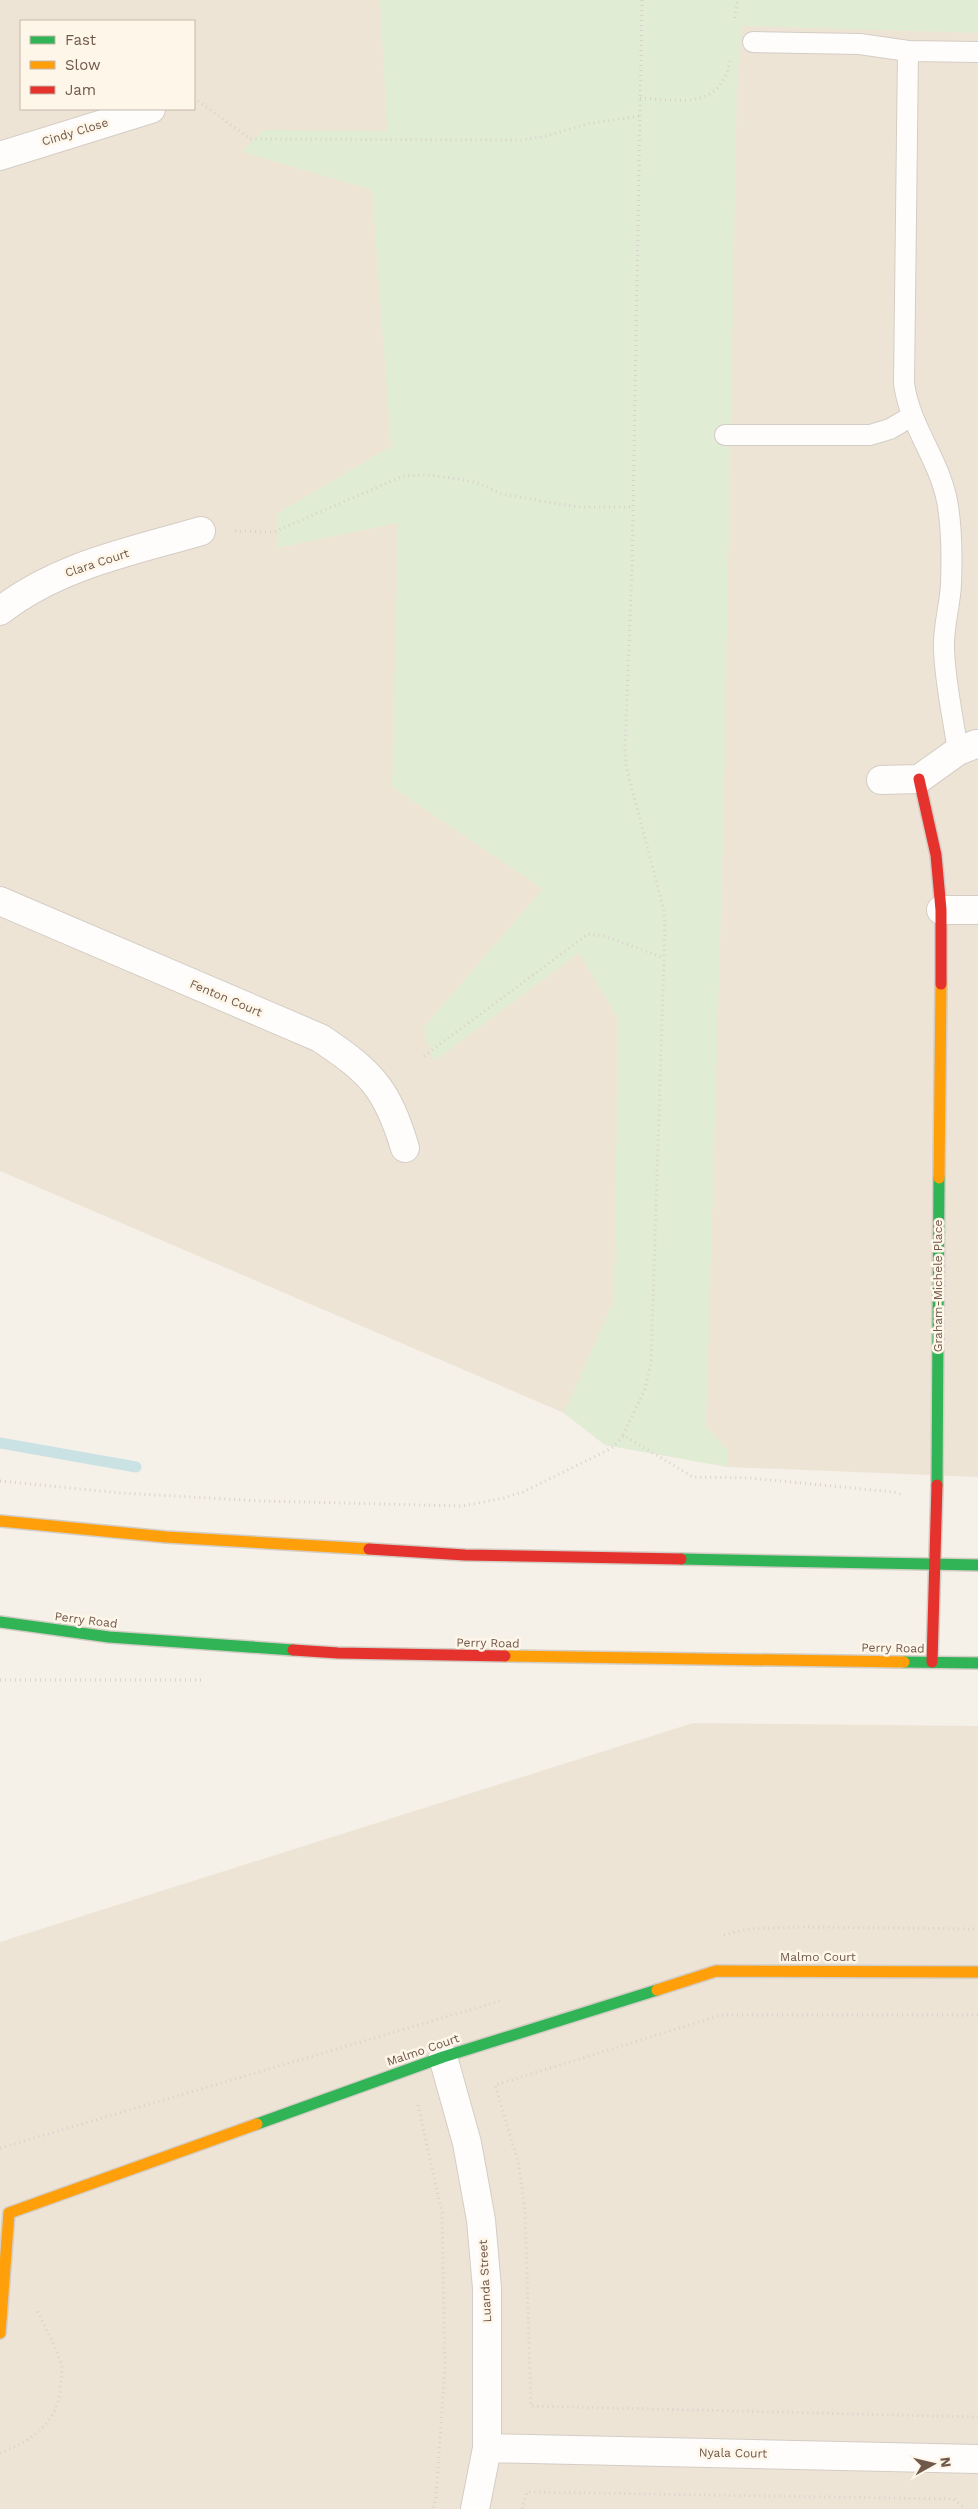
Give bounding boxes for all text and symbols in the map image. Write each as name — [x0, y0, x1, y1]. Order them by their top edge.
legend — [20, 20, 195, 110]
text: Fast — [65, 31, 97, 49]
text: Slow — [65, 56, 101, 74]
text: Jam — [65, 81, 96, 99]
street label: Cindy Close — [40, 115, 110, 149]
street label: Clara Court — [63, 546, 131, 580]
street label: Fenton Court — [188, 976, 264, 1020]
street label: Graham-Michele Place — [931, 1220, 945, 1352]
street label: Perry Road — [54, 1609, 118, 1631]
street label: Perry Road — [456, 1635, 520, 1651]
street label: Perry Road — [861, 1640, 925, 1656]
street label: Malmo Court — [780, 1950, 856, 1964]
street label: Malmo Court — [385, 2031, 461, 2069]
street label: Luanda Street — [476, 2239, 494, 2323]
north arrow — [908, 2439, 958, 2489]
street label: Nyala Court — [699, 2445, 767, 2461]
text: N — [937, 2456, 955, 2468]

